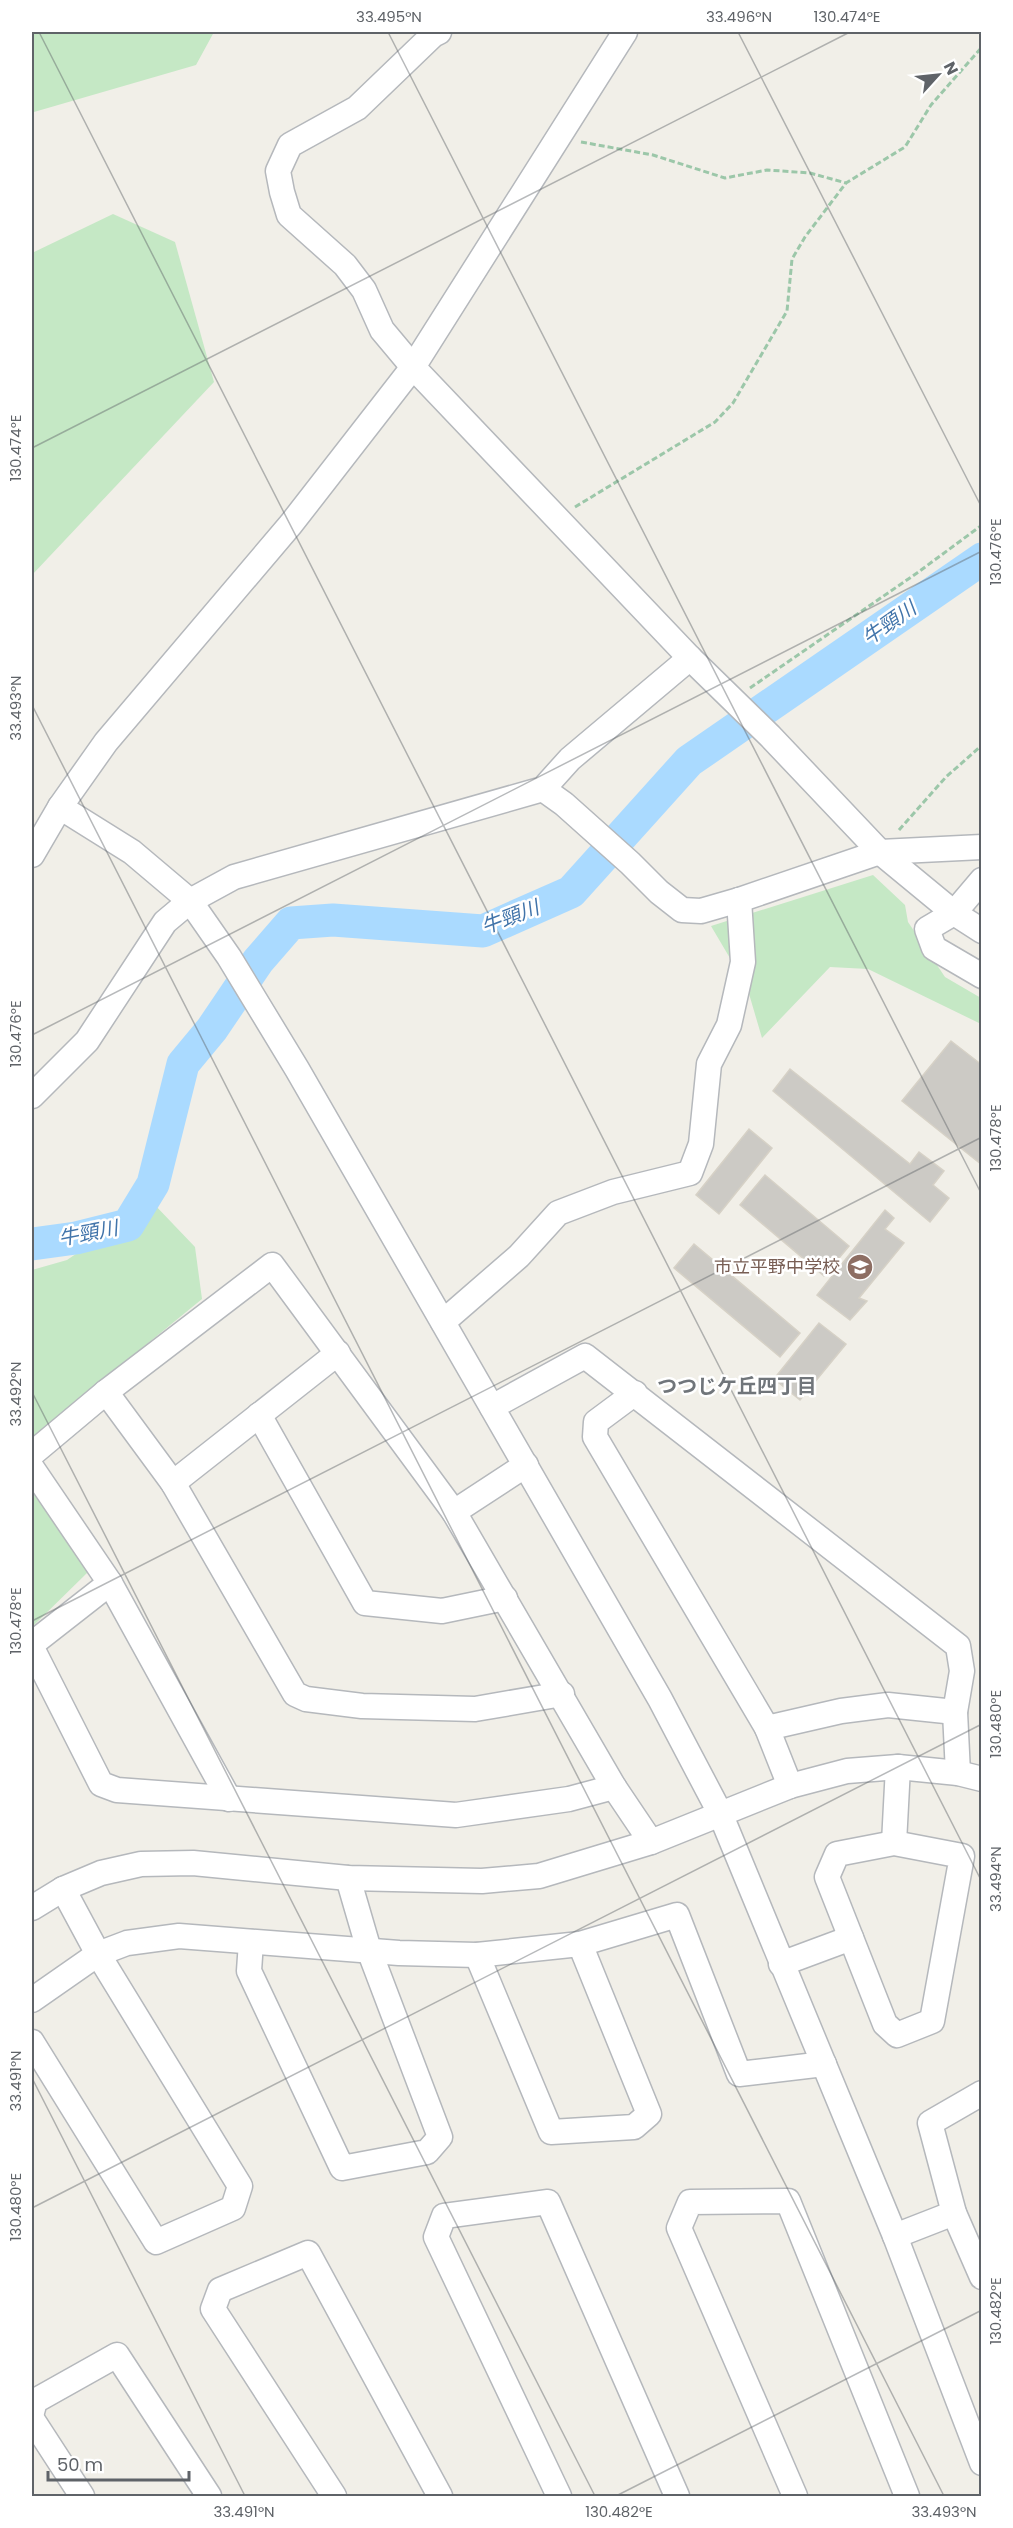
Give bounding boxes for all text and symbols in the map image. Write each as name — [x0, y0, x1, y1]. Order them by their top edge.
text: 33.495°N — [356, 6, 422, 27]
text: 33.496°N — [706, 6, 772, 27]
text: 130.474°E — [813, 6, 881, 27]
north arrow — [908, 45, 968, 105]
text: N — [938, 58, 964, 79]
text: 130.474°E — [5, 414, 26, 482]
text: 130.476°E — [985, 518, 1006, 586]
water label: 牛頸川 — [856, 593, 923, 652]
text: 33.493°N — [5, 675, 26, 741]
water label: 牛頸川 — [477, 892, 545, 941]
text: 130.476°E — [5, 1000, 26, 1068]
text: 130.478°E — [985, 1104, 1006, 1172]
water label: 牛頸川 — [56, 1213, 122, 1252]
school or university icon: 市立平野中学校 — [845, 1252, 875, 1282]
place label: 市立平野中学校 — [714, 1254, 840, 1279]
text: 33.492°N — [5, 1361, 26, 1427]
district label: つつじケ丘四丁目 — [657, 1372, 817, 1400]
text: 130.478°E — [5, 1587, 26, 1655]
text: 130.480°E — [985, 1690, 1006, 1758]
text: 33.494°N — [985, 1846, 1006, 1912]
text: 33.491°N — [5, 2050, 26, 2112]
text: 130.480°E — [5, 2173, 26, 2241]
text: 130.482°E — [985, 2277, 1006, 2345]
scale bar — [48, 2444, 189, 2482]
text: 50 m — [57, 2452, 103, 2477]
text: 33.491°N — [213, 2501, 275, 2522]
text: 130.482°E — [585, 2501, 653, 2522]
text: 33.493°N — [911, 2501, 977, 2522]

